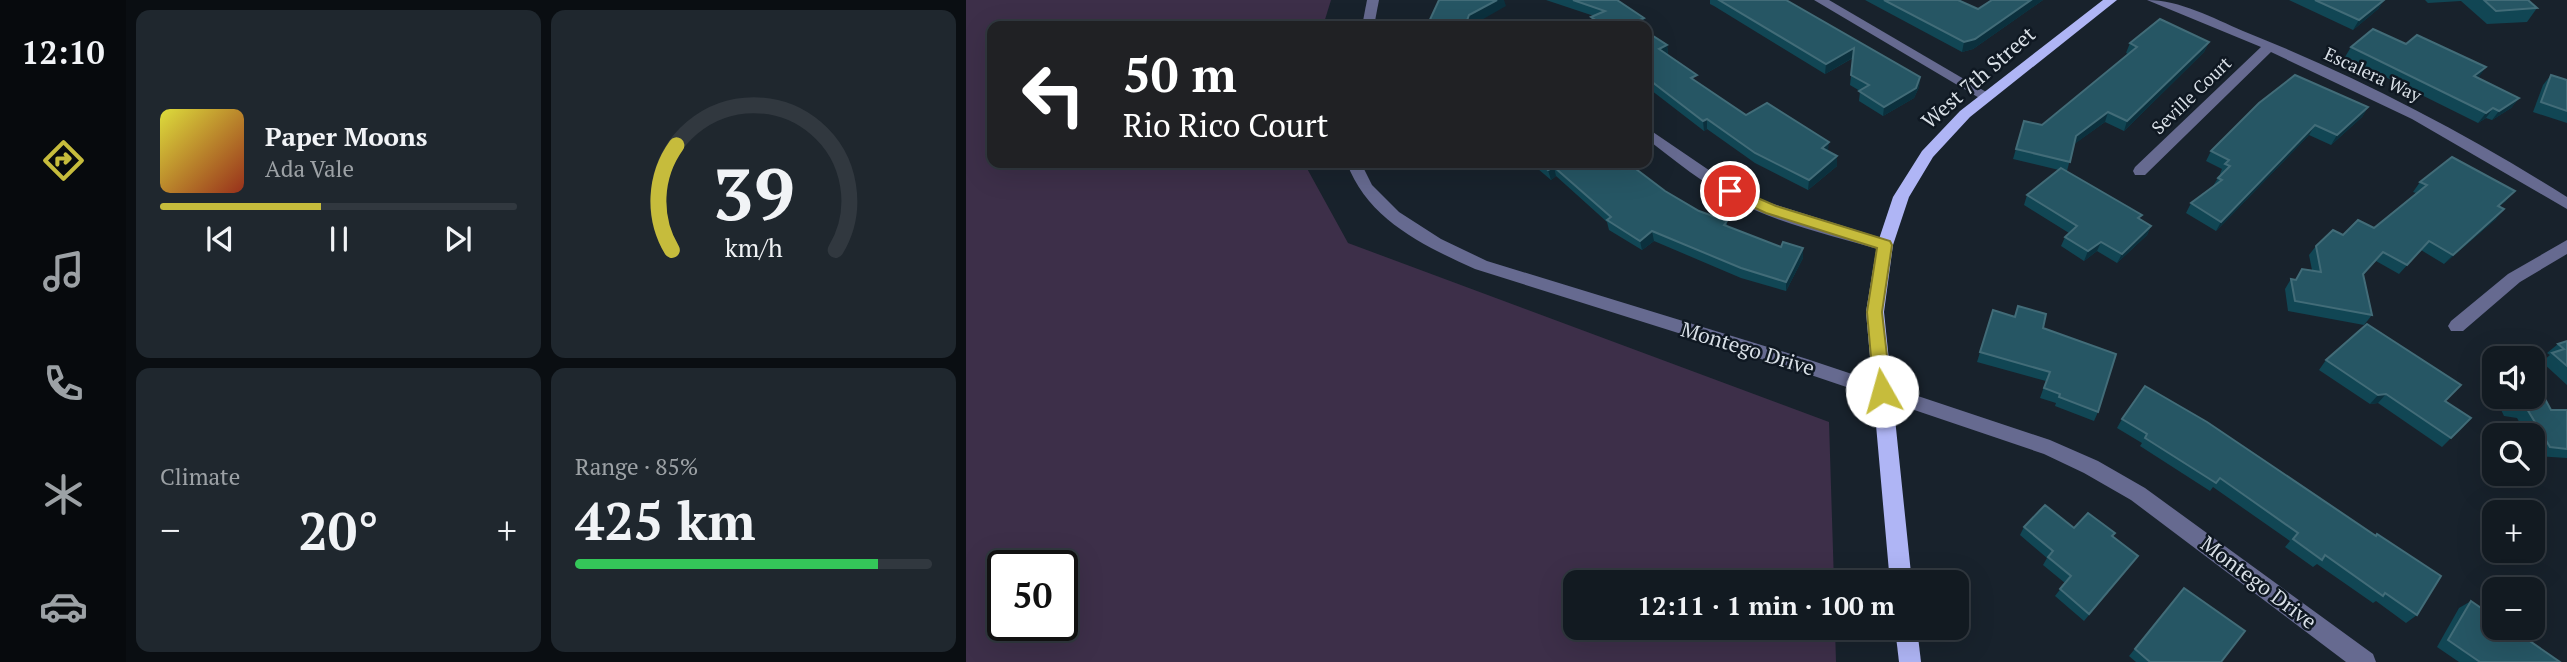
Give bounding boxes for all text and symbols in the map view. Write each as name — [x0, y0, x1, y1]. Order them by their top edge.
street label: West 7th Street — [1915, 20, 2041, 134]
text: 12:10 — [21, 31, 105, 73]
text: 50 m — [1123, 41, 1237, 106]
street label: Escalera Way — [2321, 41, 2426, 107]
icon: left — [1008, 49, 1099, 140]
street label: Seville Court — [2146, 51, 2236, 139]
text: Rio Rico Court — [1123, 104, 1328, 146]
text: Paper Moons — [265, 119, 428, 153]
icon: directions — [39, 136, 88, 185]
text: 39 — [712, 144, 795, 241]
text: Ada Vale — [265, 153, 354, 184]
pin — [1700, 161, 1760, 221]
icon: arrive — [1711, 172, 1749, 210]
icon: previous — [201, 220, 239, 258]
icon: pause — [320, 220, 358, 258]
icon: next — [439, 220, 477, 258]
text: km/h — [725, 231, 783, 264]
icon: music — [39, 247, 88, 296]
street label: Montego Drive — [1678, 314, 1818, 382]
map controls — [2482, 346, 2545, 640]
button: sound — [2482, 346, 2545, 409]
position arrow — [1845, 354, 1919, 428]
icon: phone — [39, 359, 88, 408]
button: search — [2482, 423, 2545, 486]
text: Range · 85% — [575, 451, 698, 482]
text: Climate — [160, 461, 240, 492]
icon: climate — [39, 470, 88, 519]
text: 425 km — [575, 486, 756, 555]
text: 20° — [298, 496, 379, 565]
button: + — [2482, 500, 2545, 563]
text: − — [160, 505, 180, 555]
text: + — [497, 505, 517, 555]
street label: Montego Drive — [2195, 529, 2323, 635]
speed limit sign: 50 — [987, 550, 1078, 641]
button: − — [2482, 577, 2545, 640]
icon: car — [39, 582, 88, 631]
text: 12:11 · 1 min · 100 m — [1637, 588, 1895, 622]

